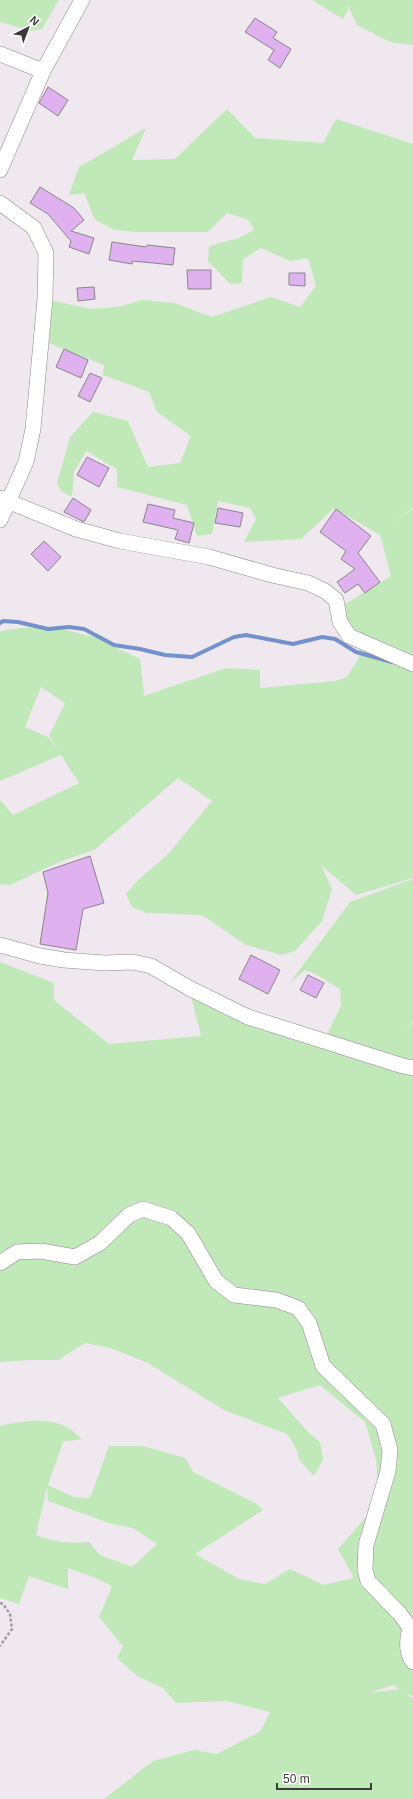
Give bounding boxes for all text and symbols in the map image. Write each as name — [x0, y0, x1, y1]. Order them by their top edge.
north arrow — [8, 8, 48, 48]
text: N — [28, 13, 42, 28]
scale bar — [277, 1765, 371, 1791]
text: 50 m — [283, 1772, 310, 1786]

